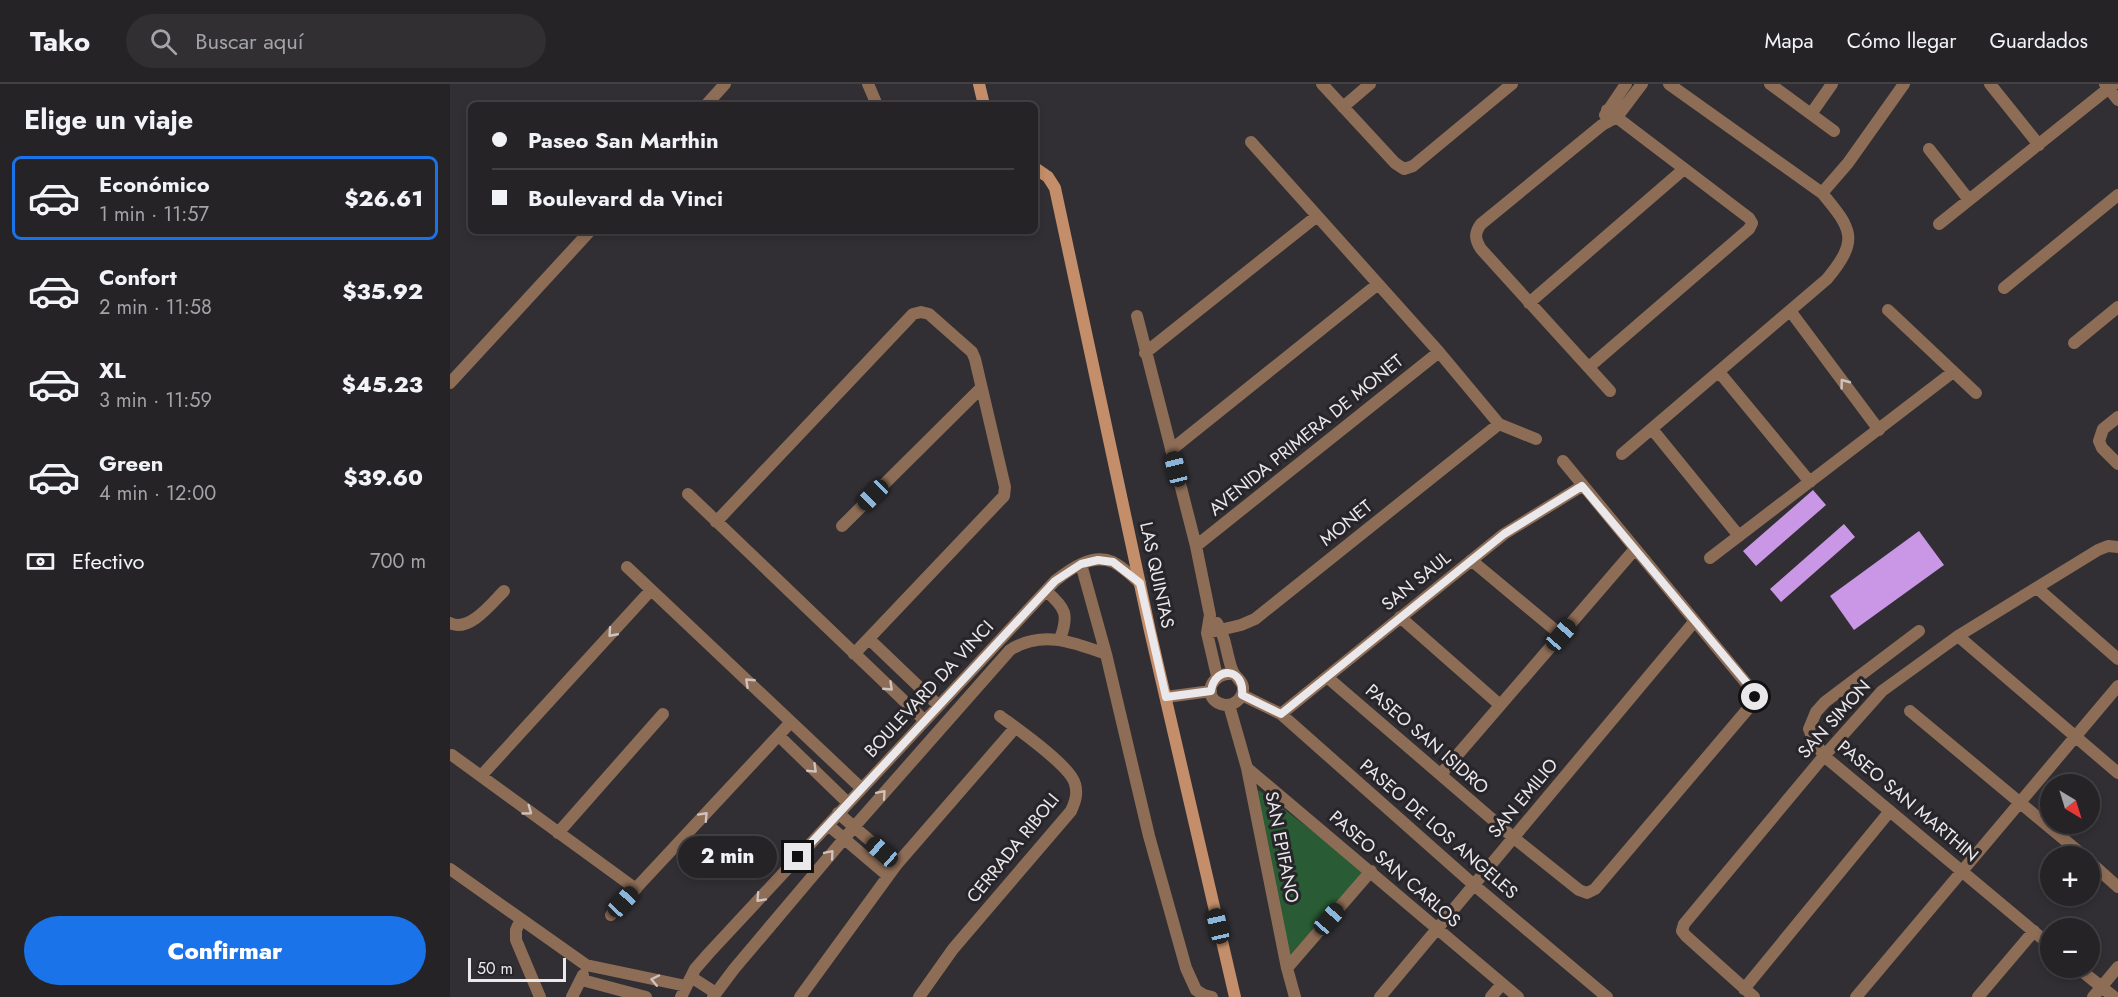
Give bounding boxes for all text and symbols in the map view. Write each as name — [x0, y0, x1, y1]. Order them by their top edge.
search box — [126, 14, 546, 68]
text: Tako — [30, 21, 90, 62]
icon: search — [147, 25, 180, 58]
text: Buscar aquí — [195, 25, 304, 57]
text: Mapa — [1764, 26, 1814, 56]
text: Cómo llegar — [1847, 26, 1956, 56]
text: Guardados — [1989, 26, 2088, 56]
text: Elige un viaje — [24, 100, 193, 139]
text: Paseo San Marthin — [528, 124, 719, 156]
text: Económico — [99, 168, 210, 200]
icon: car — [27, 171, 81, 225]
text: $26.61 — [345, 182, 423, 214]
text: Boulevard da Vinci — [528, 182, 723, 214]
text: 1 min · 11:57 — [99, 200, 209, 229]
text: Confort — [99, 261, 177, 293]
icon: car — [27, 264, 81, 318]
text: $35.92 — [343, 275, 423, 307]
text: 2 min · 11:58 — [99, 293, 212, 322]
street label: AVENIDA PRIMERA DE MONET — [1203, 348, 1409, 522]
text: XL — [99, 354, 126, 386]
icon: car — [27, 357, 81, 411]
text: $45.23 — [342, 368, 423, 400]
one-way arrow — [1840, 379, 1851, 390]
text: 3 min · 11:59 — [99, 386, 212, 415]
text: Green — [99, 447, 163, 479]
car — [1163, 449, 1189, 489]
icon: car — [27, 450, 81, 504]
text: $39.60 — [344, 461, 423, 493]
car — [854, 476, 892, 514]
text: 4 min · 12:00 — [99, 479, 216, 508]
street label: MONET — [1314, 493, 1378, 552]
street label: LAS QUINTAS — [1133, 520, 1181, 631]
icon: cash — [24, 545, 57, 578]
text: Efectivo — [72, 545, 145, 577]
street label: SAN SAUL — [1376, 545, 1456, 617]
text: 700 m — [370, 547, 426, 576]
street label: BOULEVARD DA VINCI — [858, 615, 1000, 763]
car — [1542, 616, 1580, 654]
one-way arrow — [608, 627, 619, 637]
street label: SAN SIMON — [1792, 674, 1876, 764]
one-way arrow — [745, 678, 756, 689]
street label: PASEO SAN ISIDRO — [1360, 678, 1494, 800]
one-way arrow — [882, 680, 893, 691]
route start — [1741, 683, 1768, 710]
street label: PASEO SAN MARTHIN — [1832, 734, 1984, 868]
street label: PASEO DE LOS ANGELES — [1354, 753, 1524, 905]
street label: SAN EMILIO — [1482, 753, 1564, 843]
one-way arrow — [806, 762, 817, 773]
north arrow — [2040, 774, 2100, 834]
map controls — [2040, 774, 2100, 978]
street label: CERRADA RIBOLI — [961, 788, 1065, 908]
street label: SAN EPIFANO — [1258, 789, 1306, 905]
one-way arrow — [875, 790, 886, 801]
one-way arrow — [522, 803, 533, 814]
street label: PASEO SAN CARLOS — [1324, 805, 1467, 934]
one-way arrow — [697, 812, 708, 822]
car — [863, 833, 901, 871]
callout: 2 min — [678, 836, 777, 878]
text: 2 min — [701, 842, 754, 871]
route end — [784, 843, 811, 870]
button: + — [2040, 846, 2100, 906]
one-way arrow — [823, 850, 834, 861]
car — [604, 883, 642, 921]
one-way arrow — [757, 890, 768, 901]
car — [1310, 900, 1348, 938]
car — [1205, 906, 1231, 946]
button: Confirmar — [24, 916, 426, 985]
button: − — [2040, 918, 2100, 978]
scale bar — [468, 955, 566, 982]
text: 50 m — [477, 957, 513, 980]
one-way arrow — [651, 974, 661, 987]

